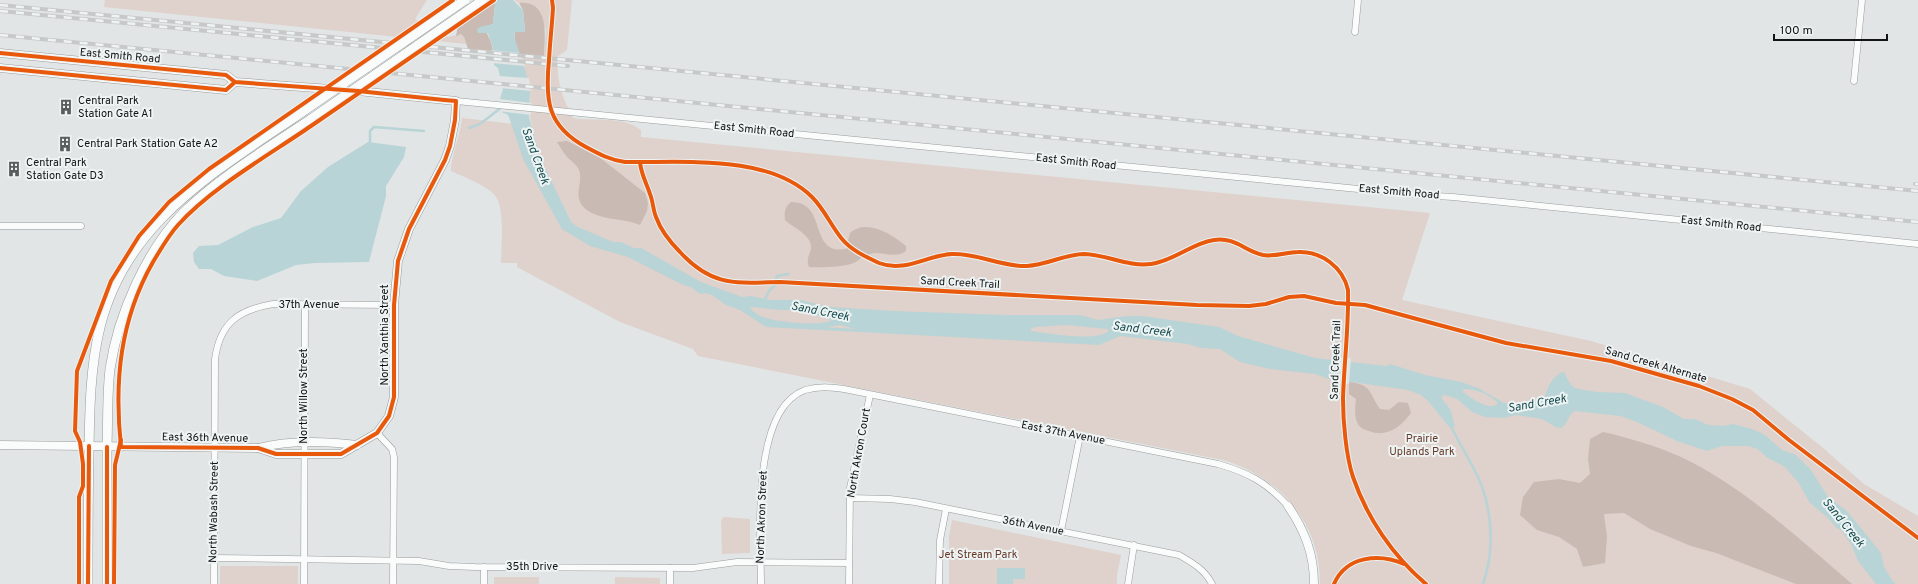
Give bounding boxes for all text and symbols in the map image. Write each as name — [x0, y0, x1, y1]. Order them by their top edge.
scale bar — [1774, 16, 1887, 42]
text: 100 m — [1780, 23, 1813, 39]
street label: East Smith Road — [79, 45, 161, 67]
place label: Central Park Station Gate A1 — [78, 94, 153, 121]
building icon: Central Park Station Gate A1 — [57, 98, 75, 116]
street label: East Smith Road — [713, 119, 795, 141]
water label: Sand Creek — [517, 125, 553, 187]
building icon: Central Park Station Gate A2 — [56, 135, 74, 153]
place label: Central Park Station Gate A2 — [77, 137, 218, 151]
street label: East Smith Road — [1035, 151, 1117, 173]
place label: Central Park Station Gate D3 — [26, 156, 104, 183]
building icon: Central Park Station Gate D3 — [5, 160, 23, 178]
street label: East Smith Road — [1358, 181, 1440, 203]
street label: East Smith Road — [1680, 213, 1762, 235]
street label: Sand Creek Trail — [920, 274, 1000, 292]
street label: North Xanthia Street — [378, 284, 392, 386]
street label: 37th Avenue — [279, 298, 340, 312]
water label: Sand Creek — [789, 299, 851, 326]
water label: Sand Creek — [1112, 318, 1173, 342]
street label: Sand Creek Trail — [1328, 320, 1344, 400]
street label: Sand Creek Alternate — [1603, 344, 1709, 386]
street label: North Willow Street — [297, 348, 311, 444]
water label: Sand Creek — [1506, 391, 1568, 417]
street label: North Akron Court — [844, 407, 874, 499]
street label: East 37th Avenue — [1020, 418, 1106, 448]
street label: East 36th Avenue — [162, 430, 248, 446]
park label: Prairie Uplands Park — [1389, 432, 1455, 459]
street label: North Wabash Street — [206, 461, 222, 563]
street label: North Akron Street — [753, 470, 771, 564]
water label: Sand Creek — [1818, 495, 1868, 552]
street label: 36th Avenue — [1001, 513, 1065, 539]
park label: Jet Stream Park — [938, 548, 1018, 562]
street label: 35th Drive — [506, 560, 558, 574]

